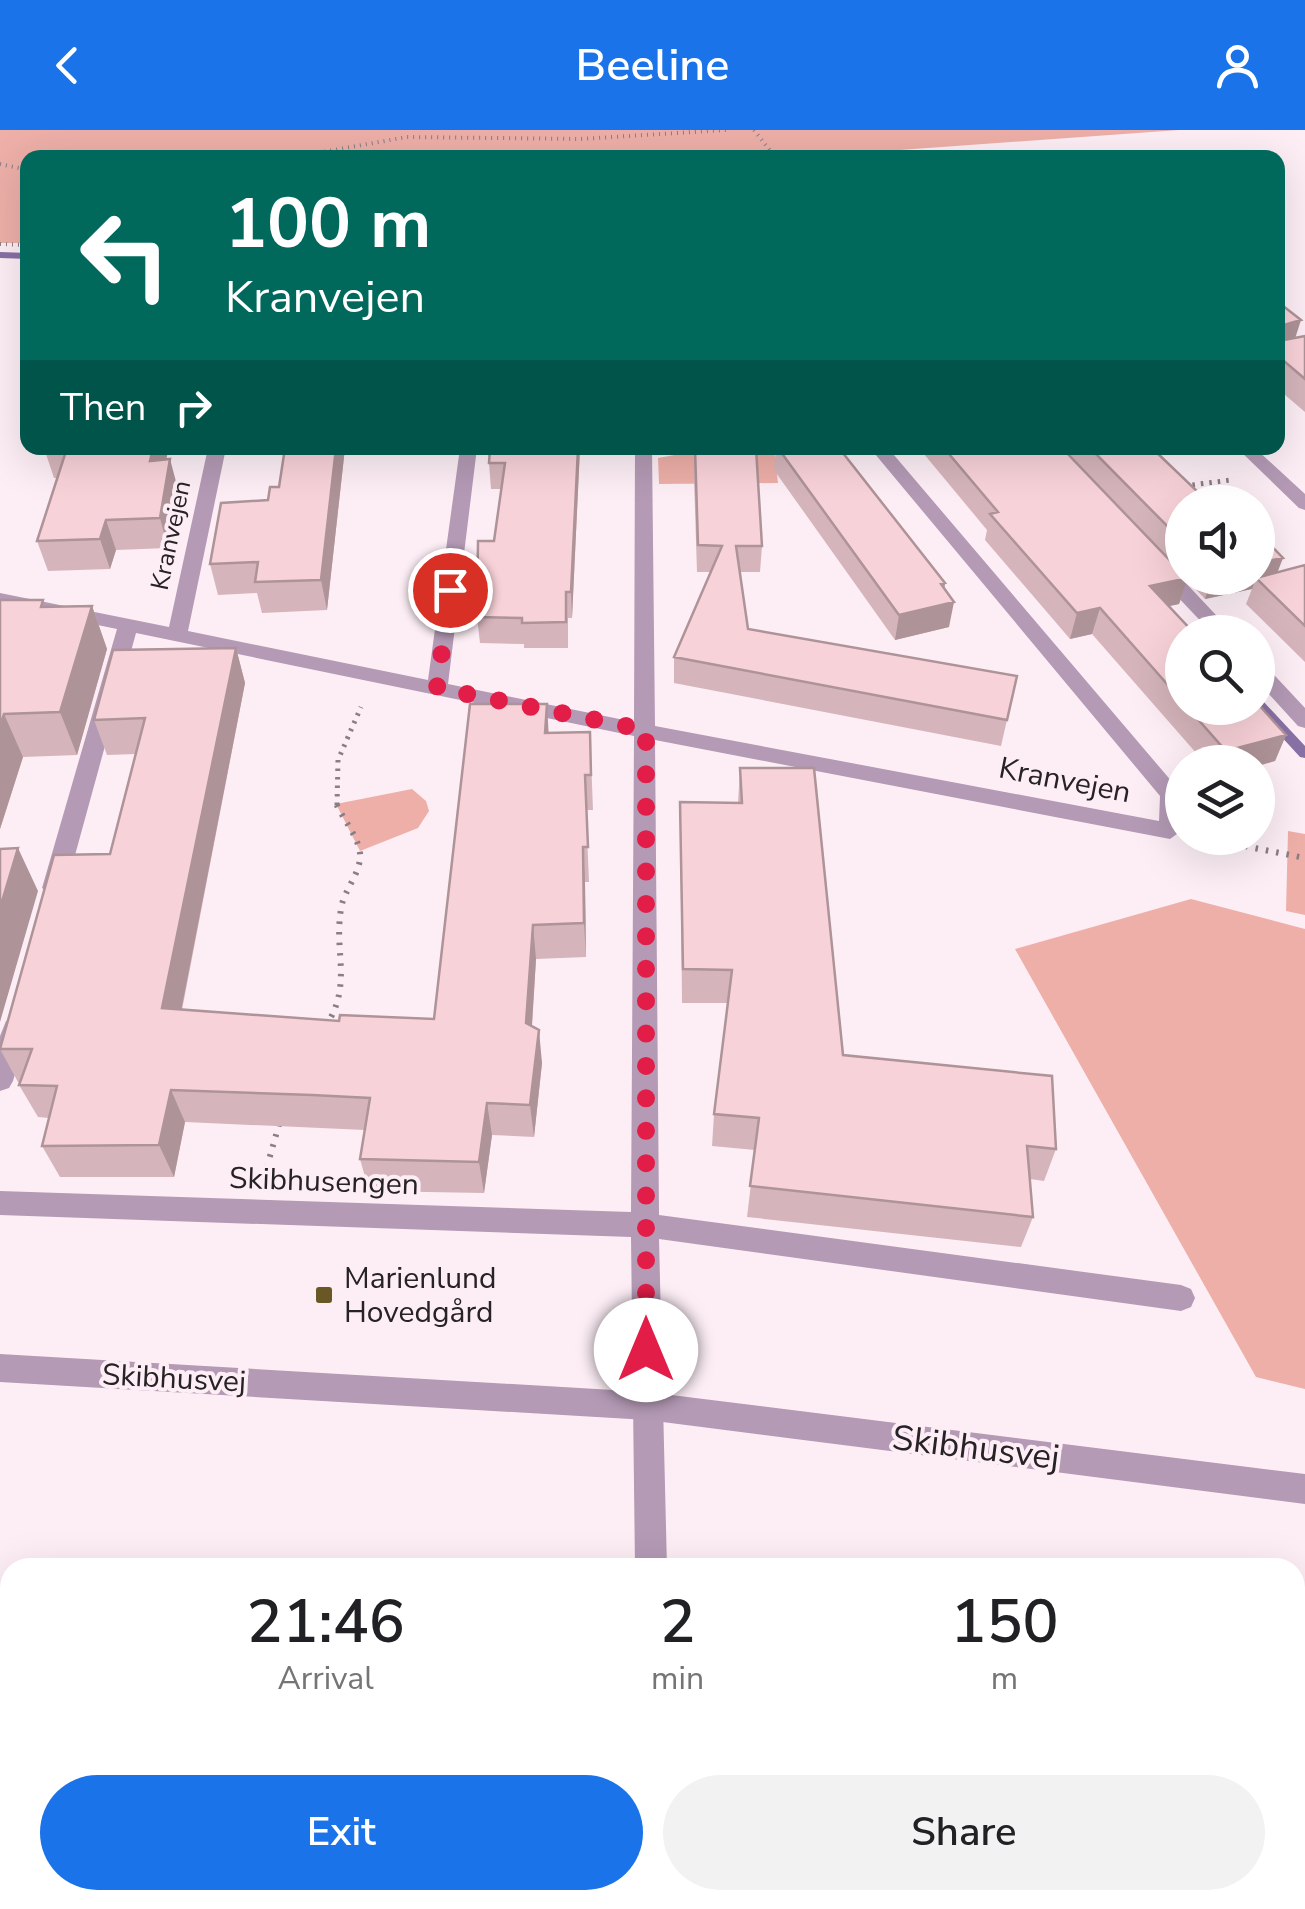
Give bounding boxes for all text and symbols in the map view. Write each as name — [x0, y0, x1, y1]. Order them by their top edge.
text: Beeline — [576, 35, 729, 96]
icon: back — [40, 38, 95, 93]
icon: person — [1210, 38, 1265, 93]
text: 100 m — [225, 176, 431, 272]
icon: left — [60, 190, 190, 320]
text: Kranvejen — [225, 267, 425, 328]
icon: right — [166, 380, 221, 435]
text: Then — [60, 382, 146, 433]
street label: Kranvejen — [143, 477, 199, 593]
map controls — [1165, 485, 1275, 855]
button: sound — [1165, 485, 1275, 595]
pin — [408, 548, 493, 633]
icon: arrive — [423, 563, 478, 618]
button: search — [1165, 615, 1275, 725]
button: layers — [1165, 745, 1275, 855]
street label: Kranvejen — [996, 748, 1134, 813]
street label: Skibhusengen — [228, 1158, 420, 1205]
place label: Marienlund Hovedgård — [344, 1258, 497, 1333]
marker: Marienlund Hovedgård — [313, 1284, 335, 1306]
position arrow — [594, 1298, 698, 1402]
street label: Skibhusvej — [101, 1354, 247, 1403]
street label: Skibhusvej — [890, 1414, 1062, 1481]
text: 21:46 — [246, 1581, 405, 1663]
text: 2 — [660, 1581, 696, 1663]
text: 150 — [951, 1581, 1059, 1663]
text: Arrival — [277, 1657, 374, 1700]
text: min — [651, 1657, 704, 1700]
text: m — [991, 1657, 1018, 1700]
button: Exit — [40, 1775, 643, 1890]
button: Share — [663, 1775, 1265, 1890]

